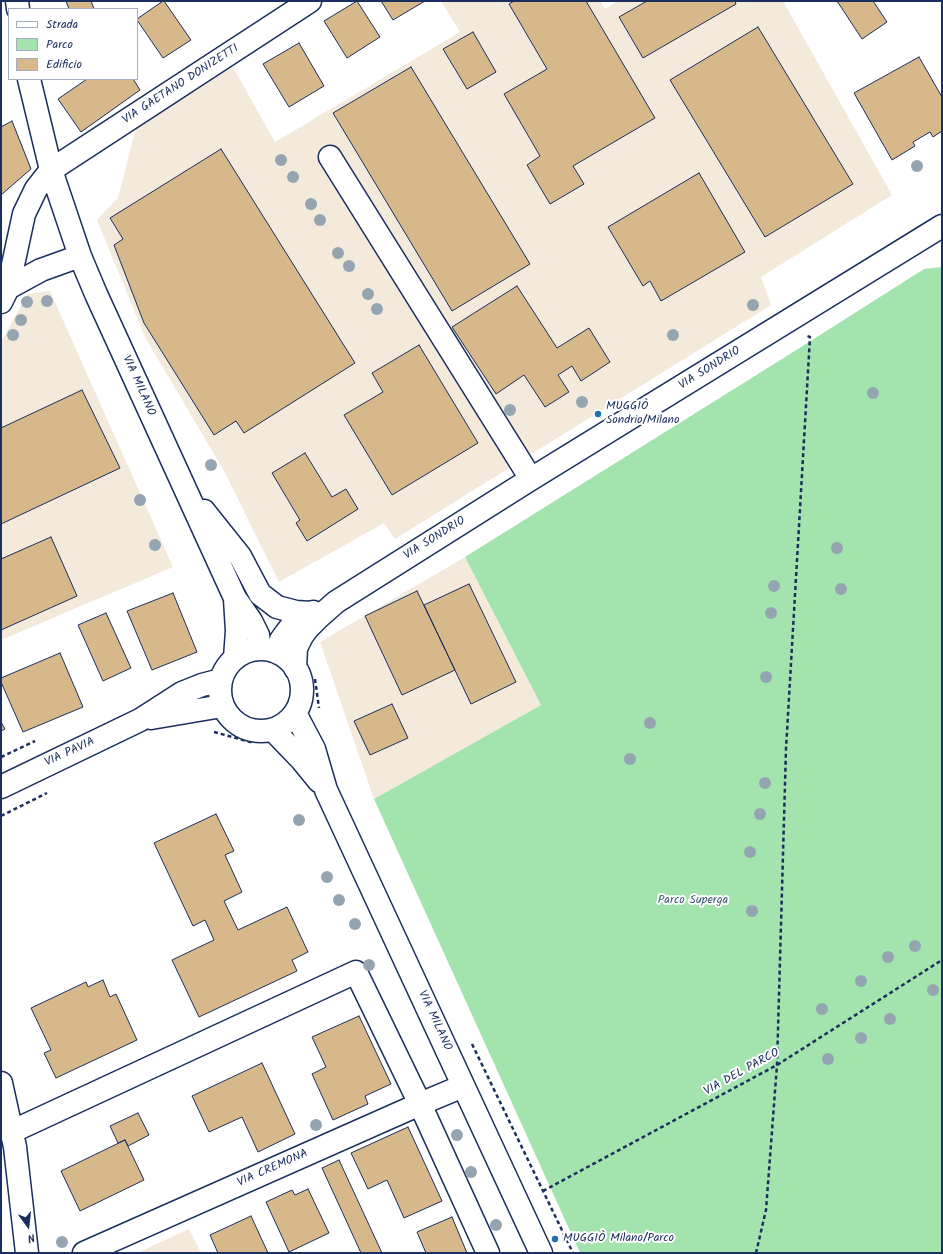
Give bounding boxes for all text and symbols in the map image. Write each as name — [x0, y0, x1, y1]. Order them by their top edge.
legend — [8, 8, 138, 80]
text: Strada — [46, 15, 78, 34]
text: Parco — [46, 35, 73, 54]
street label: VIA GAETANO DONIZETTI — [120, 42, 242, 128]
text: Edificio — [46, 55, 82, 74]
street label: VIA SONDRIO — [677, 344, 743, 394]
street label: VIA MILANO — [118, 354, 158, 418]
place label: MUGGIÒ Sondrio/Milano — [606, 400, 679, 428]
marker: MUGGIÒ Sondrio/Milano — [593, 409, 603, 419]
street label: VIA SONDRIO — [402, 514, 468, 564]
street label: VIA PAVIA — [43, 735, 97, 771]
park label: Parco Superga — [658, 894, 728, 908]
street label: VIA MILANO — [414, 989, 454, 1053]
street label: VIA DEL PARCO — [702, 1046, 782, 1100]
street label: VIA CREMONA — [236, 1147, 310, 1191]
north arrow — [8, 1206, 48, 1246]
text: N — [25, 1228, 37, 1247]
place label: MUGGIÒ Milano/Parco — [563, 1232, 674, 1246]
marker: MUGGIÒ Milano/Parco — [550, 1234, 560, 1244]

